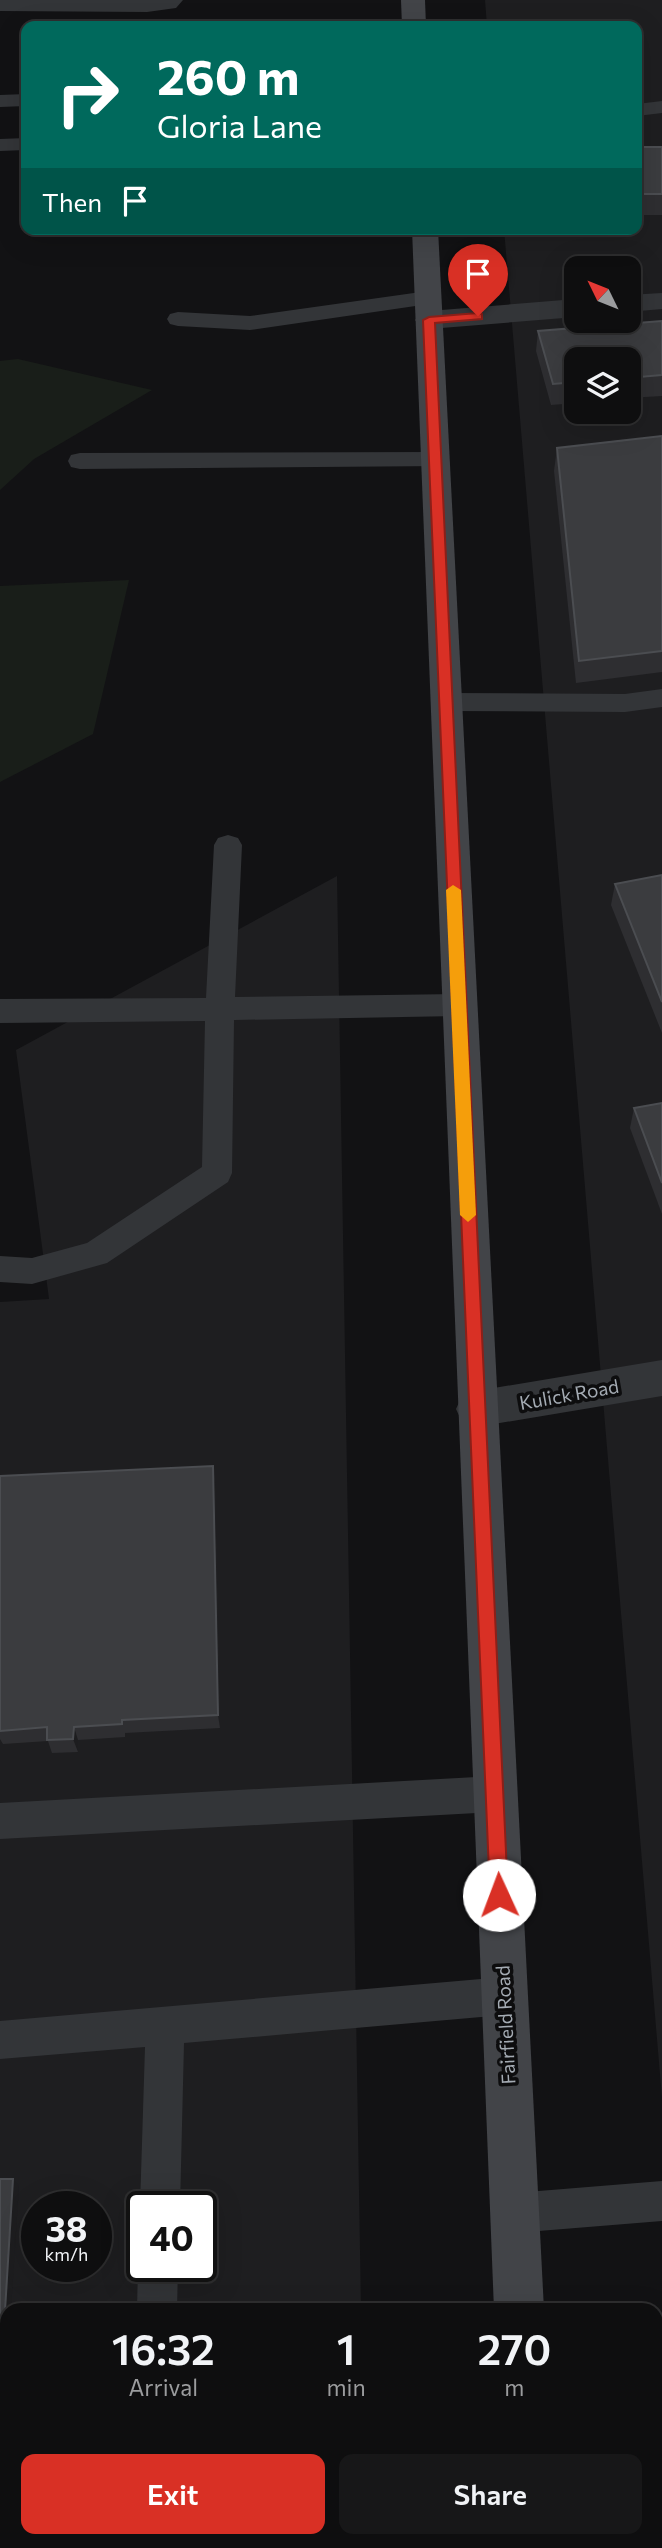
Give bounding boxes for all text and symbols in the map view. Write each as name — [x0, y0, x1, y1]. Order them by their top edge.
text: 260 m — [157, 45, 299, 105]
icon: right — [42, 49, 133, 140]
text: Gloria Lane — [157, 105, 322, 145]
icon: arrive — [116, 182, 154, 220]
text: Then — [42, 186, 102, 217]
pin — [448, 244, 508, 316]
icon: arrive — [459, 255, 497, 293]
north arrow — [564, 256, 640, 332]
map controls — [564, 256, 641, 424]
button: layers — [564, 347, 641, 424]
street label: Kulick Road — [518, 1374, 620, 1414]
position arrow — [462, 1858, 536, 1932]
street label: Fairfield Road — [490, 1965, 520, 2085]
speed limit sign: 40 — [126, 2191, 217, 2282]
text: 38 — [45, 2206, 88, 2249]
text: km/h — [45, 2243, 88, 2265]
text: 16:32 — [112, 2322, 215, 2374]
text: 1 — [337, 2322, 355, 2374]
text: 270 — [477, 2322, 551, 2374]
text: Arrival — [128, 2373, 198, 2401]
text: min — [326, 2373, 366, 2401]
text: m — [504, 2373, 524, 2401]
button: Exit — [21, 2454, 325, 2534]
button: Share — [339, 2454, 642, 2534]

